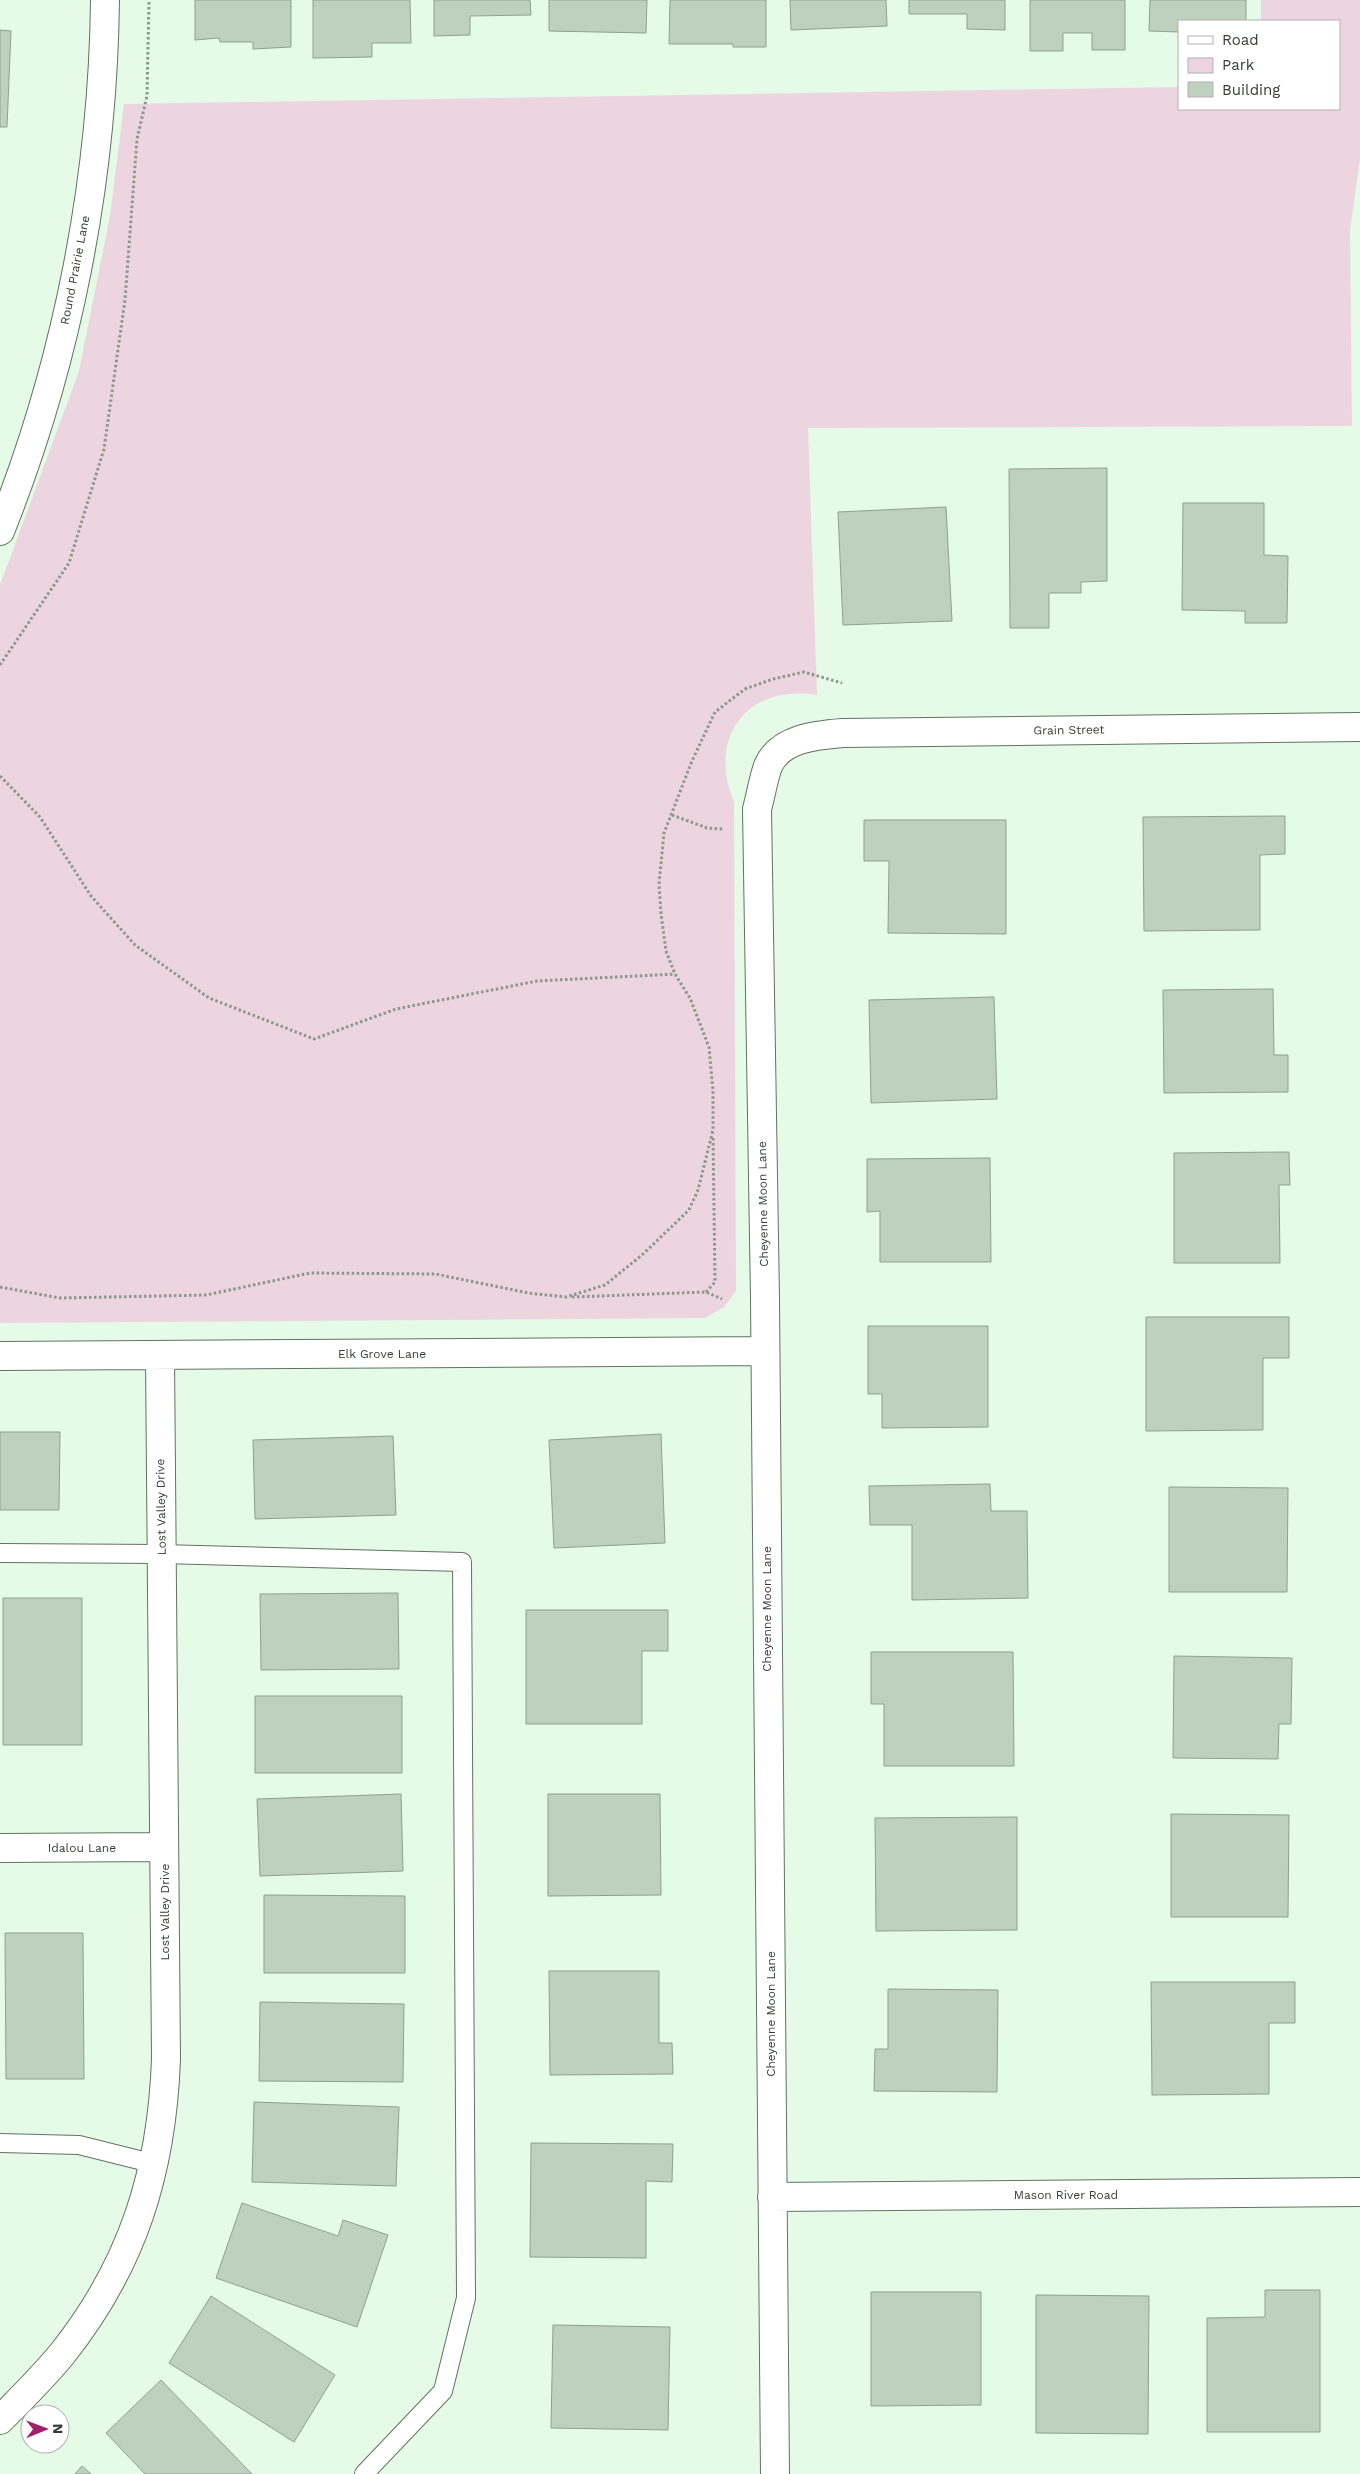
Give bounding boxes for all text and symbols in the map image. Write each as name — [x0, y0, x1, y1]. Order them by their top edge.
legend — [1178, 20, 1340, 110]
text: Road — [1222, 31, 1259, 49]
text: Park — [1222, 56, 1255, 74]
text: Building — [1222, 81, 1280, 99]
street label: Round Prairie Lane — [58, 214, 92, 326]
street label: Grain Street — [1033, 722, 1105, 738]
street label: Cheyenne Moon Lane — [755, 1141, 771, 1267]
street label: Elk Grove Lane — [338, 1347, 426, 1361]
street label: Lost Valley Drive — [153, 1458, 169, 1556]
street label: Cheyenne Moon Lane — [760, 1546, 774, 1672]
street label: Idalou Lane — [48, 1841, 116, 1855]
street label: Lost Valley Drive — [158, 1863, 172, 1960]
street label: Cheyenne Moon Lane — [764, 1951, 778, 2077]
street label: Mason River Road — [1014, 2188, 1118, 2202]
north arrow — [20, 2404, 70, 2454]
text: N — [50, 2423, 66, 2434]

